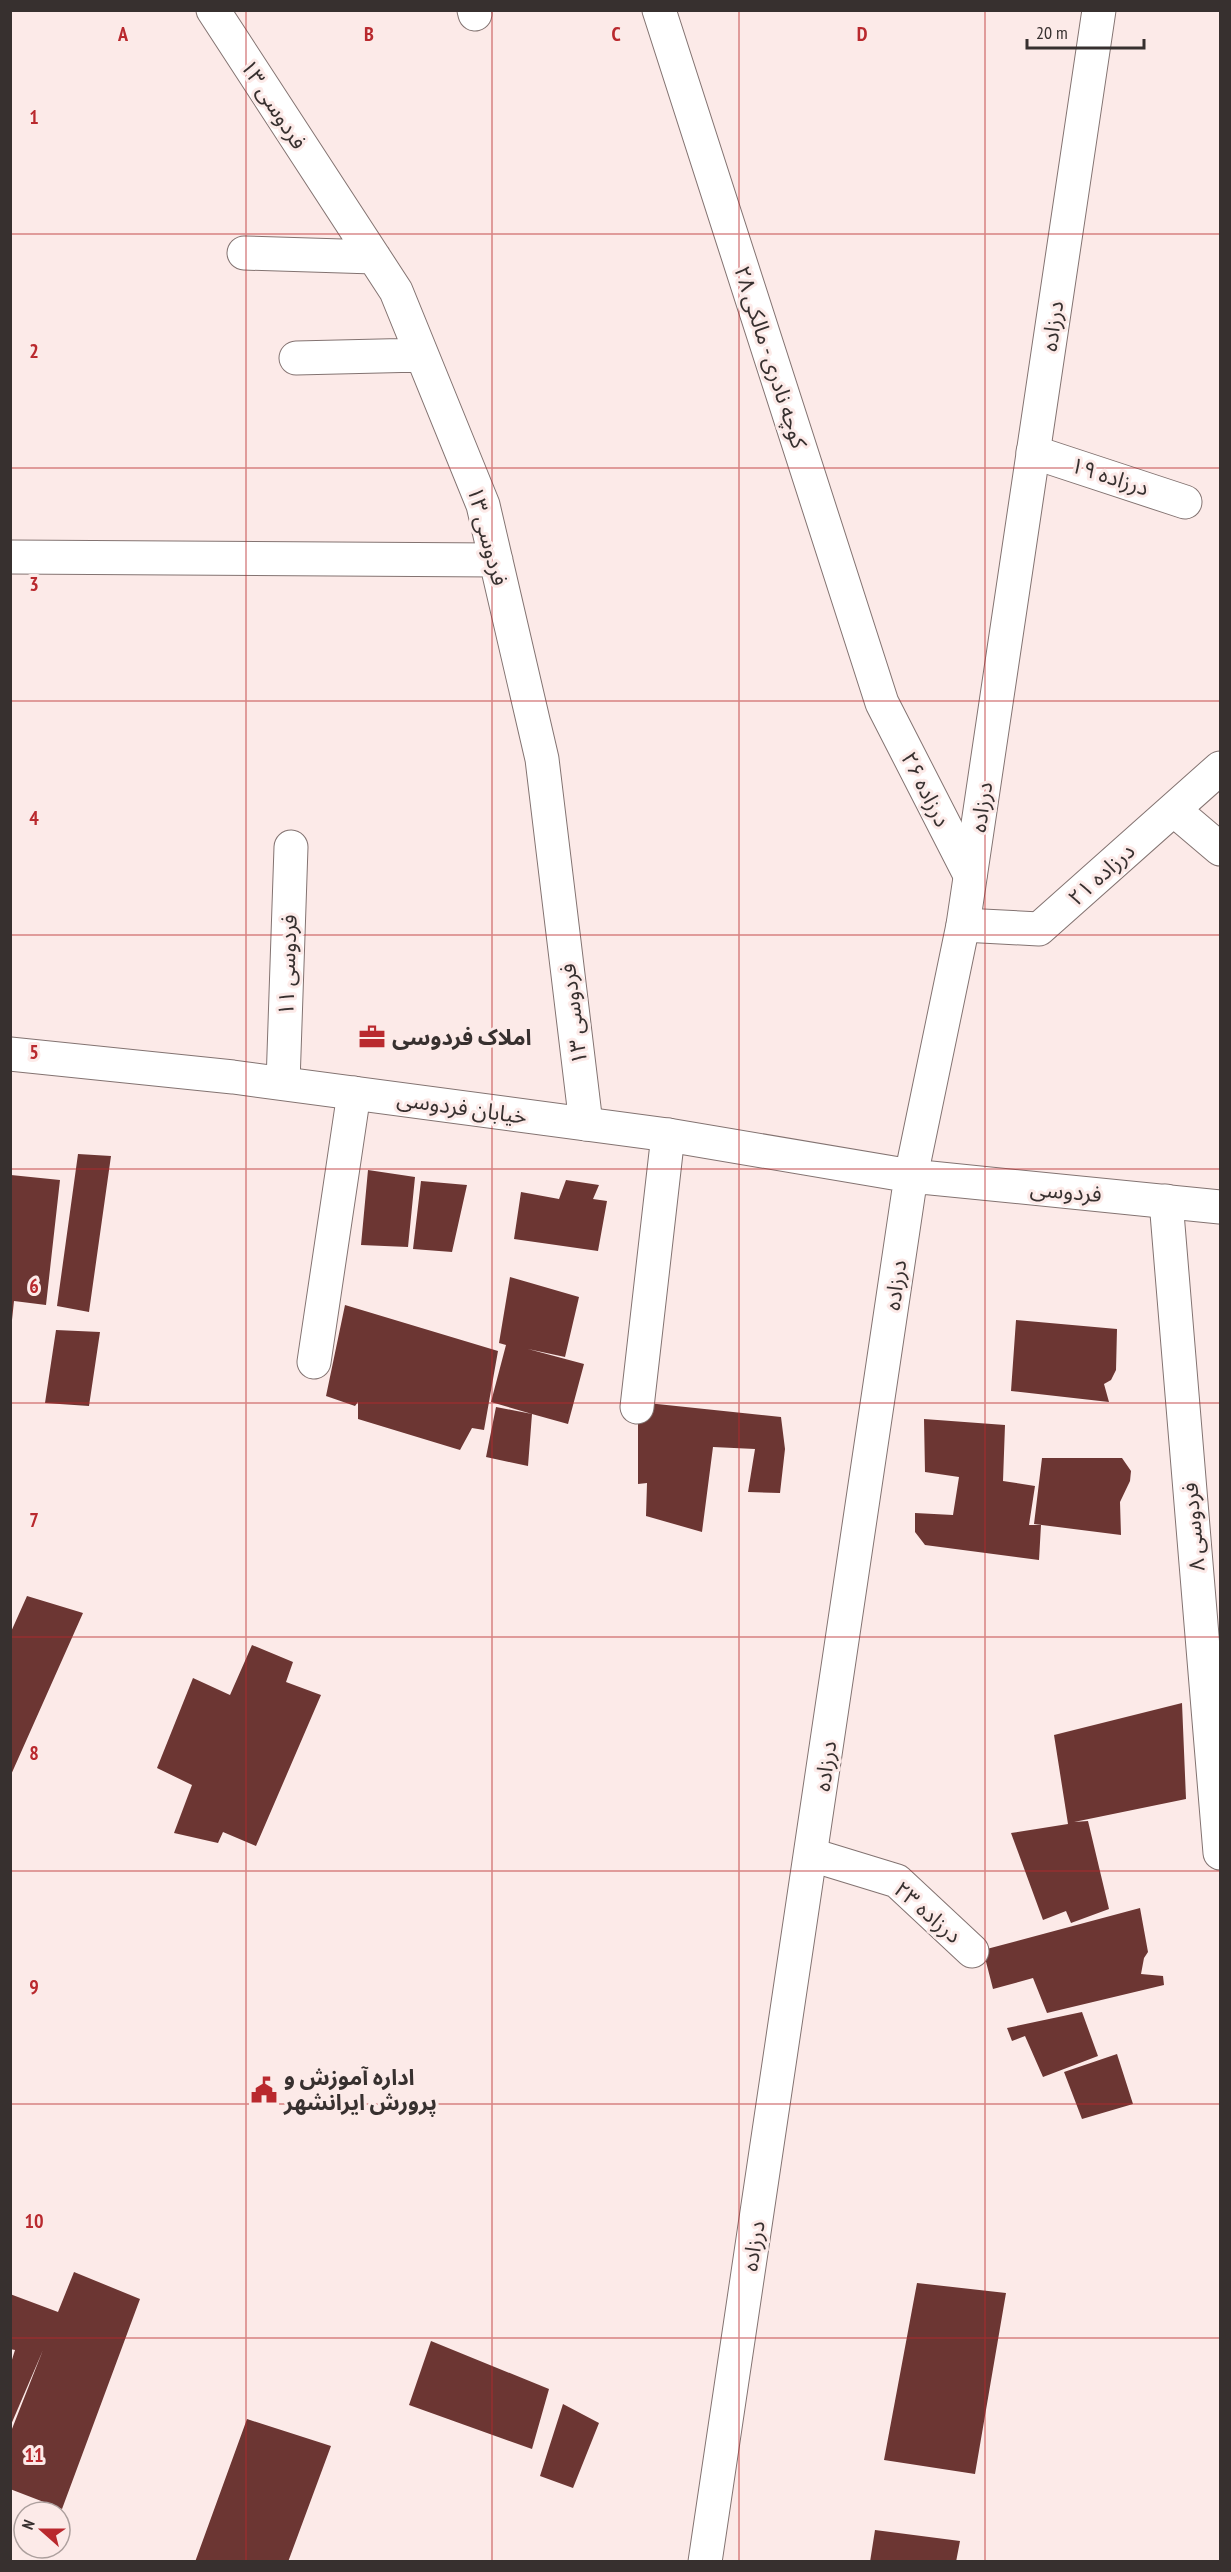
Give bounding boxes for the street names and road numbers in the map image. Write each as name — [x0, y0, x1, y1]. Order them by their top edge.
street label: فردوسی ۱۳ — [235, 54, 313, 154]
street label: کوچه نادری - مالکی ۲۸ — [727, 262, 814, 453]
street label: درزاده — [1035, 299, 1069, 353]
street label: درزاده ۱۹ — [1067, 450, 1153, 502]
street label: فردوسی ۱۳ — [461, 483, 515, 589]
street label: درزاده ۲۶ — [895, 747, 957, 831]
street label: درزاده — [964, 780, 998, 834]
street label: درزاده ۲۱ — [1062, 837, 1140, 911]
street label: فردوسی ۱۱ — [271, 914, 303, 1016]
street label: فردوسی ۱۳ — [553, 962, 593, 1066]
street label: خیابان فردوسی — [395, 1084, 529, 1130]
street label: فردوسی — [1029, 1174, 1103, 1208]
street label: درزاده — [878, 1258, 912, 1312]
street label: فردوسی ۸ — [1175, 1481, 1211, 1573]
street label: درزاده — [808, 1739, 842, 1793]
street label: درزاده ۲۳ — [888, 1875, 968, 1949]
street label: درزاده — [735, 2219, 771, 2273]

